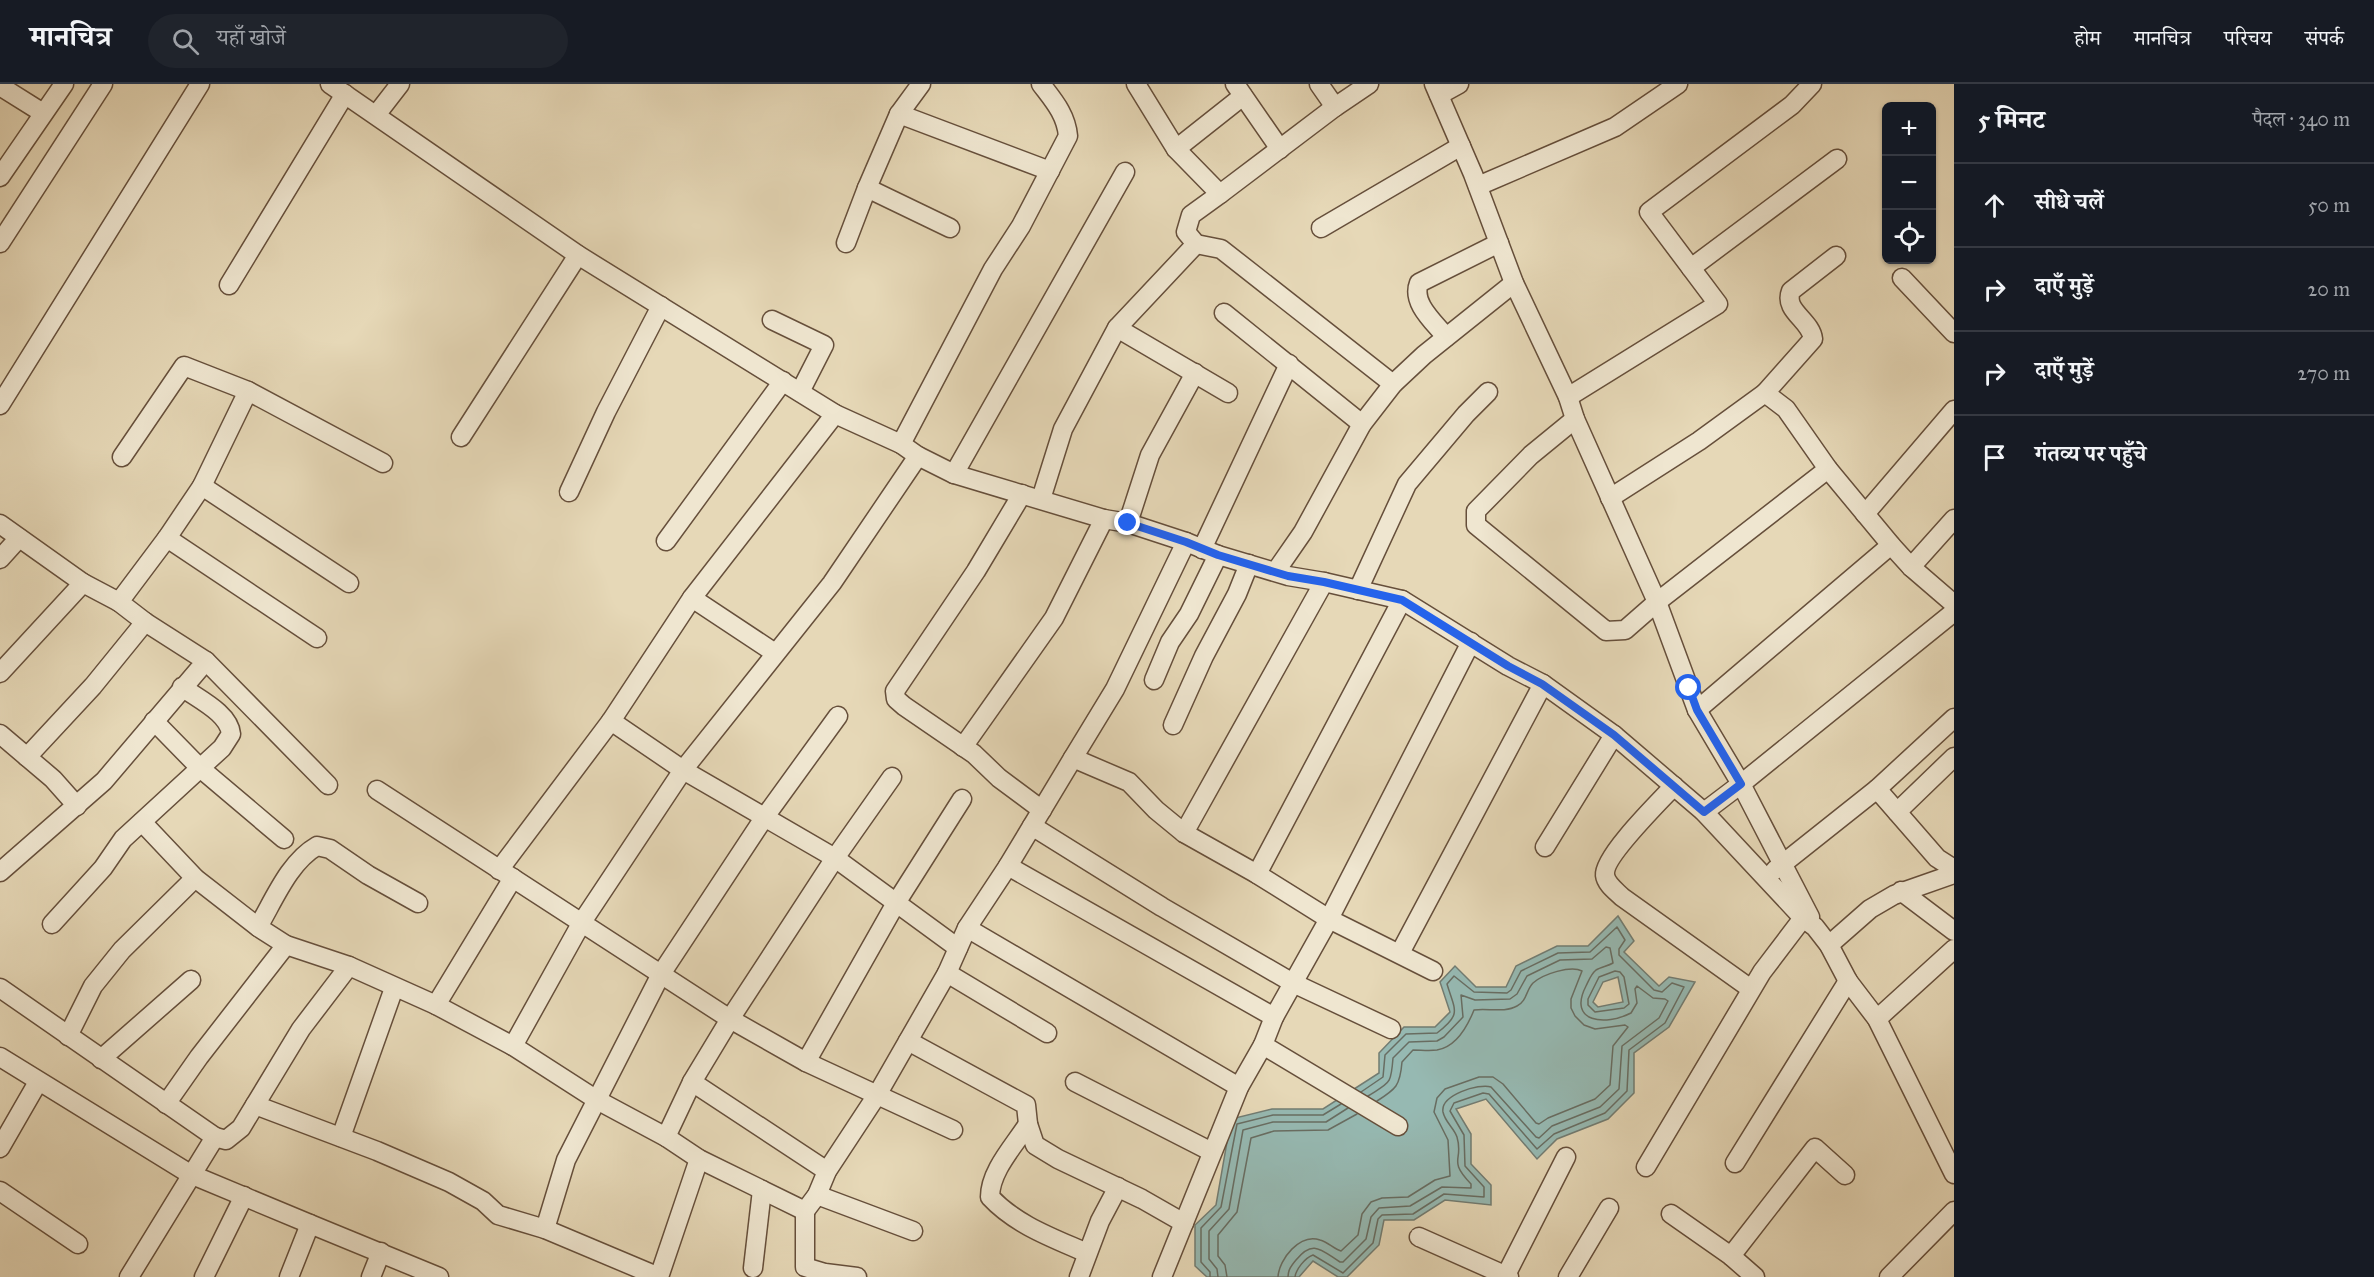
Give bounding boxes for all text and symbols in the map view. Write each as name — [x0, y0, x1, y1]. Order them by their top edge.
search box — [148, 14, 568, 68]
text: मानचित्र — [30, 19, 112, 54]
text: यहाँ खोजें — [217, 24, 286, 51]
icon: search — [169, 25, 202, 58]
text: होम — [2074, 25, 2101, 51]
text: मानचित्र — [2134, 25, 2191, 51]
text: परिचय — [2224, 25, 2272, 51]
text: संपर्क — [2305, 25, 2344, 51]
map controls — [1882, 102, 1936, 264]
button: + — [1882, 102, 1936, 156]
text: 5 मिनट — [1978, 103, 2045, 135]
text: पैदल · 340 m — [2252, 107, 2350, 131]
button: − — [1882, 156, 1936, 210]
text: सीधे चलें — [2035, 188, 2104, 215]
icon: ahead — [1978, 189, 2011, 222]
text: 50 m — [2308, 193, 2350, 217]
button: locate — [1882, 210, 1936, 264]
text: दाएँ मुड़ें — [2035, 272, 2094, 299]
icon: right — [1978, 273, 2011, 306]
text: 20 m — [2307, 277, 2350, 301]
text: दाएँ मुड़ें — [2035, 356, 2094, 383]
icon: right — [1978, 357, 2011, 390]
text: 270 m — [2297, 361, 2350, 385]
text: गंतव्य पर पहुँचे — [2035, 440, 2146, 467]
icon: arrive — [1978, 441, 2011, 474]
route end — [1114, 509, 1140, 535]
route start — [1675, 674, 1701, 700]

